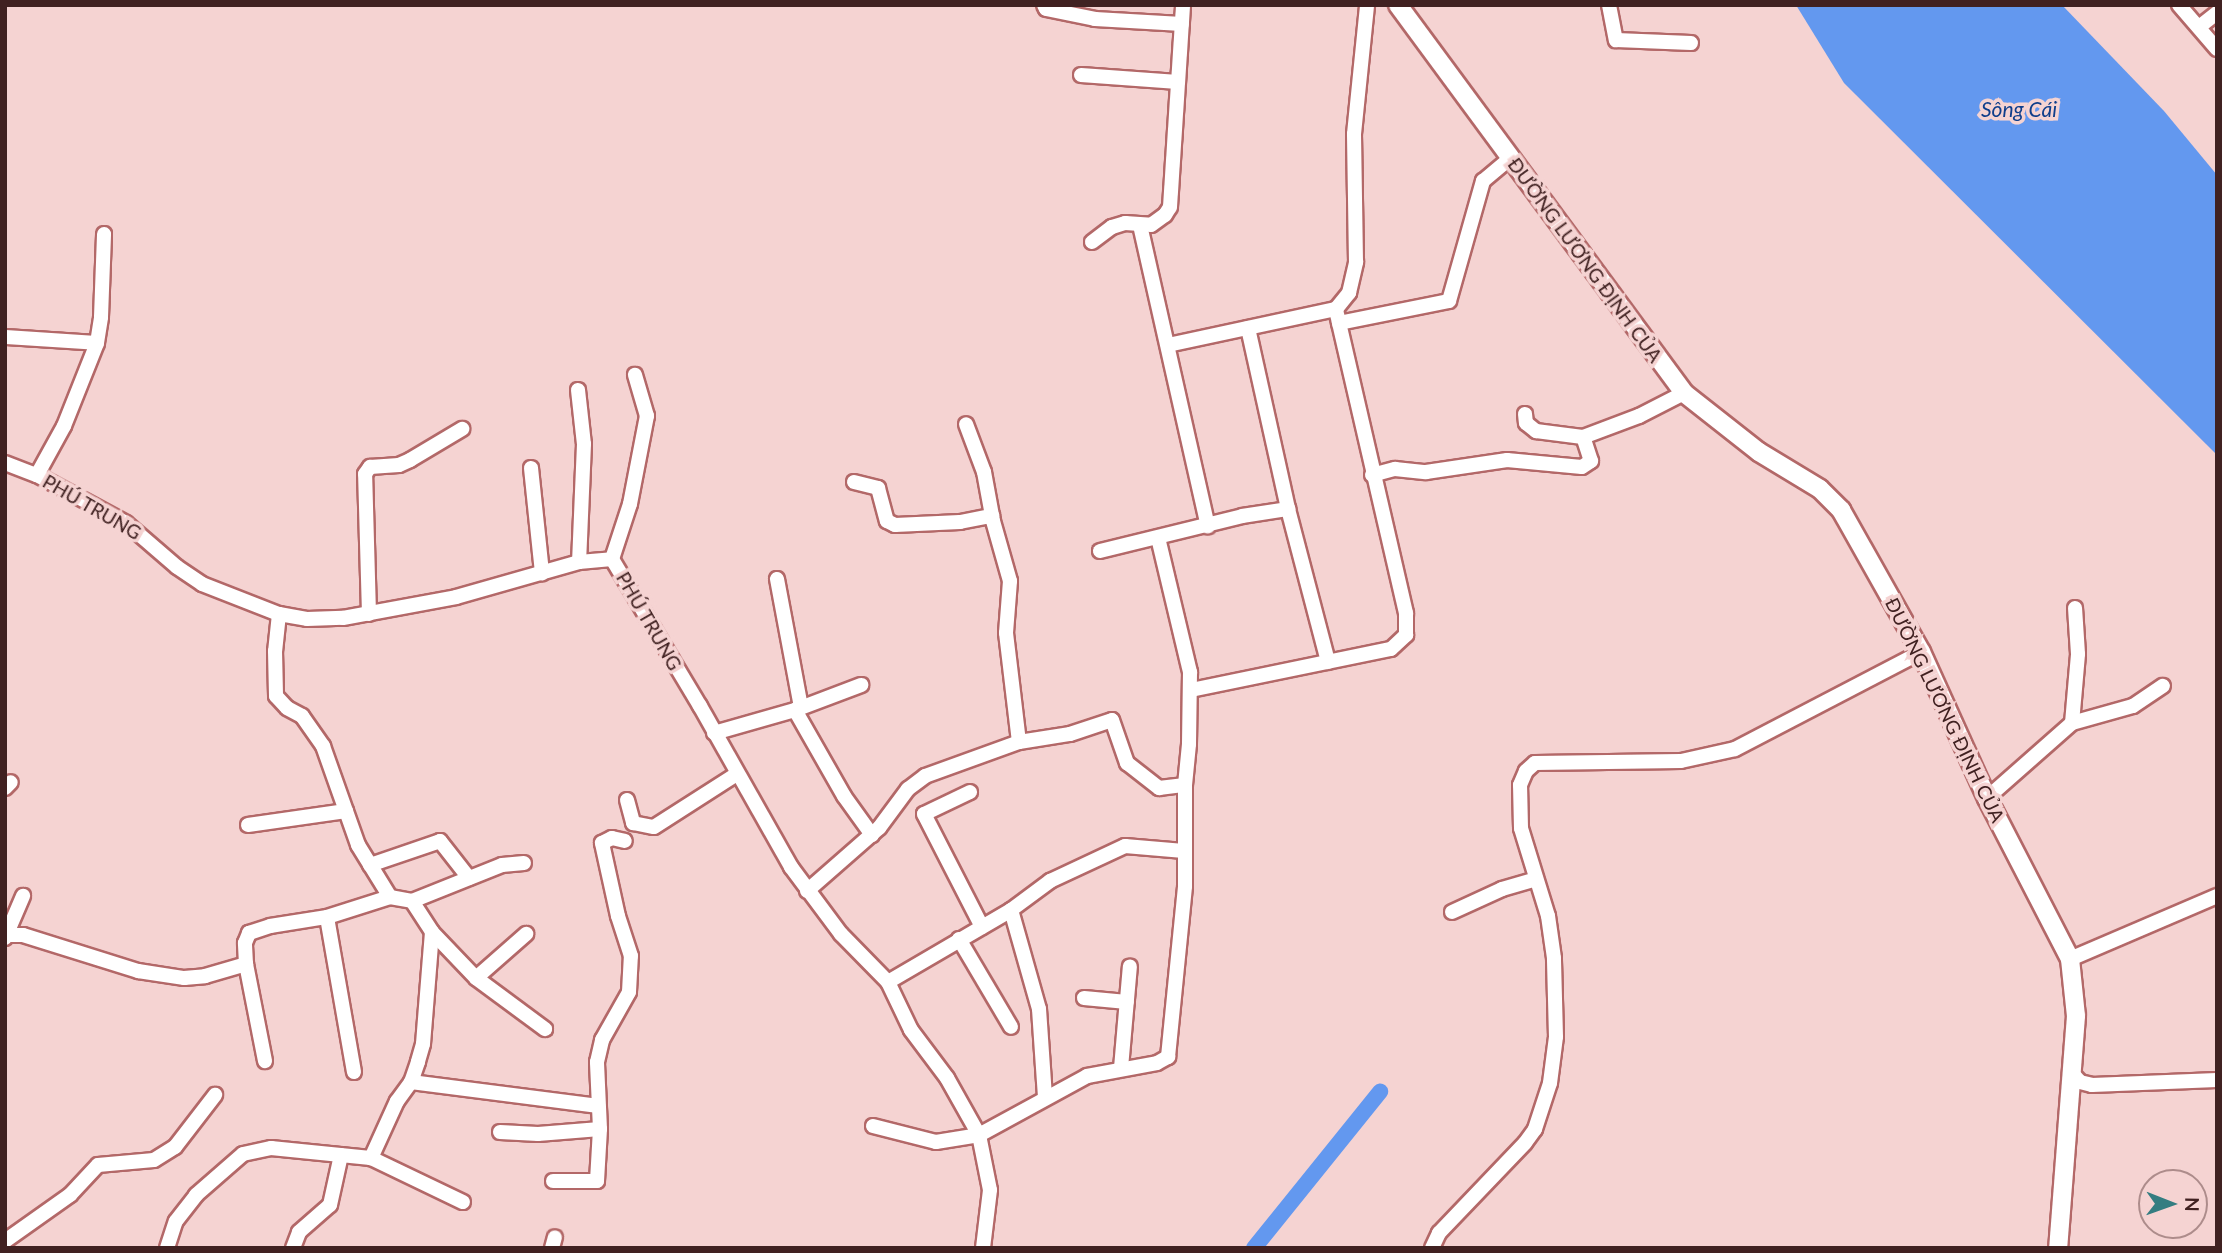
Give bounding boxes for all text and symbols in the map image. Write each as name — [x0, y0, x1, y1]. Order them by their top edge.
water label: Sông Cái — [1981, 96, 2057, 122]
street label: ĐƯỜNG LƯƠNG ĐỊNH CỦA — [1503, 153, 1667, 367]
street label: PHÚ TRUNG — [39, 470, 145, 544]
street label: PHÚ TRUNG — [612, 568, 686, 674]
street label: ĐƯỜNG LƯƠNG ĐỊNH CỦA — [1881, 594, 2009, 826]
north arrow — [2138, 1169, 2208, 1239]
text: N — [2181, 1197, 2204, 1212]

